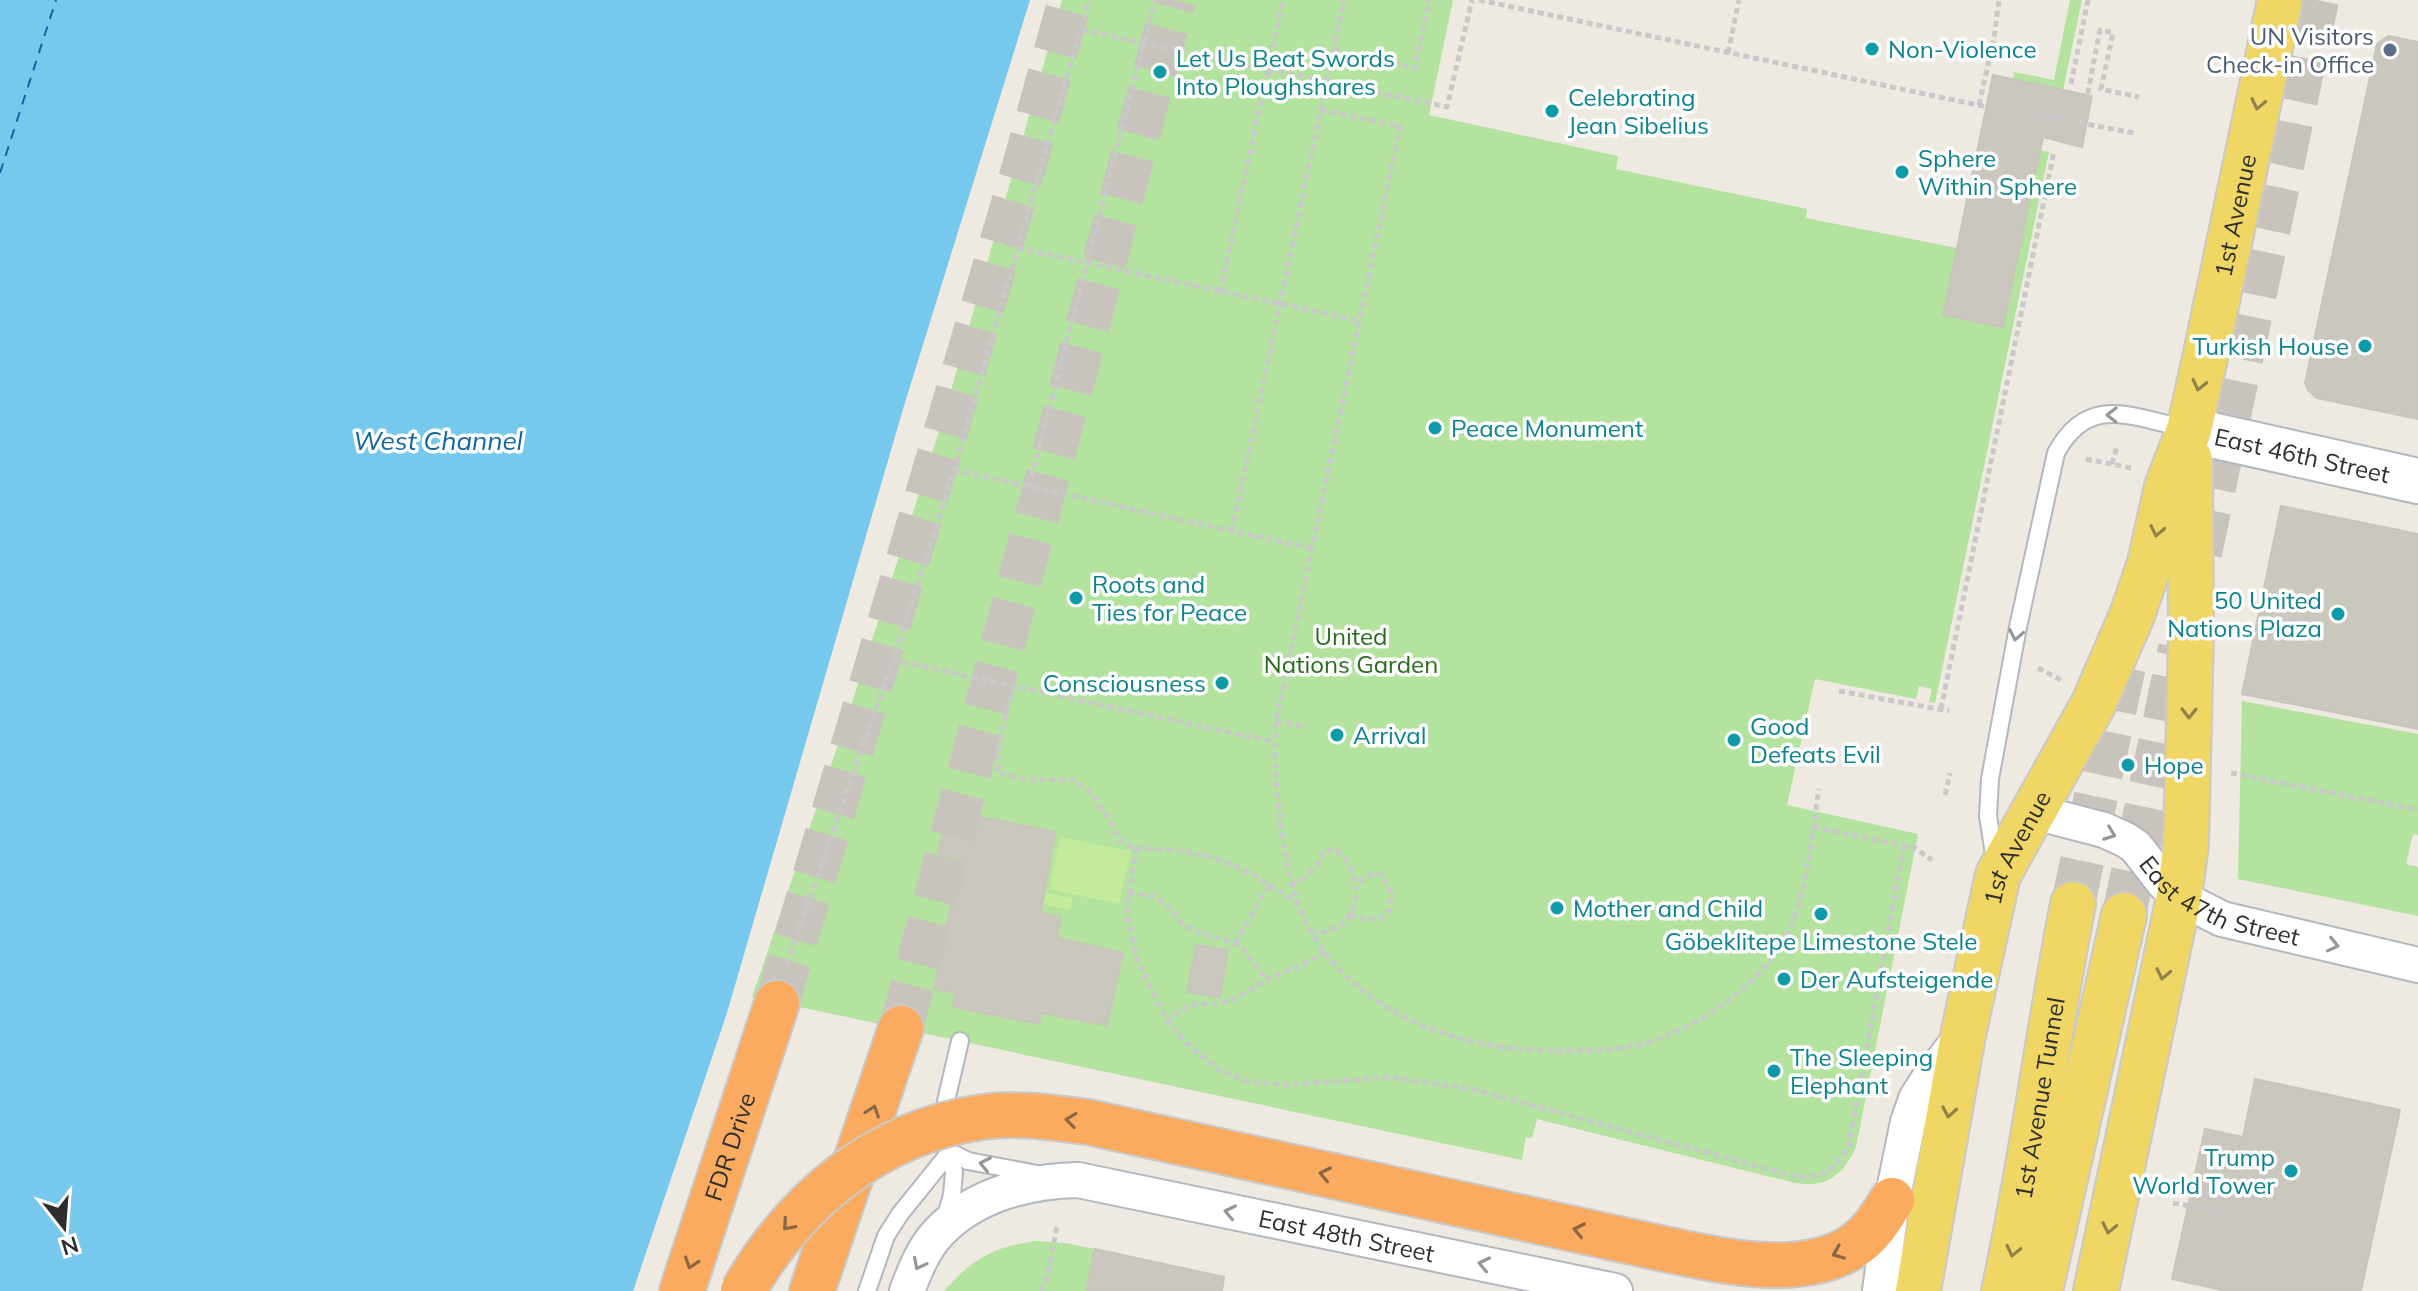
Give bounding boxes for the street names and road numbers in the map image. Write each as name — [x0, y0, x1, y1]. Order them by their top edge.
street label: 1st Avenue — [2207, 151, 2262, 279]
street label: East 46th Street — [2212, 421, 2393, 489]
street label: 1st Avenue — [1977, 785, 2057, 907]
street label: East 47th Street — [2133, 850, 2303, 952]
street label: 1st Avenue Tunnel — [2008, 995, 2071, 1202]
street label: FDR Drive — [698, 1089, 761, 1205]
street label: East 48th Street — [1256, 1203, 1437, 1268]

